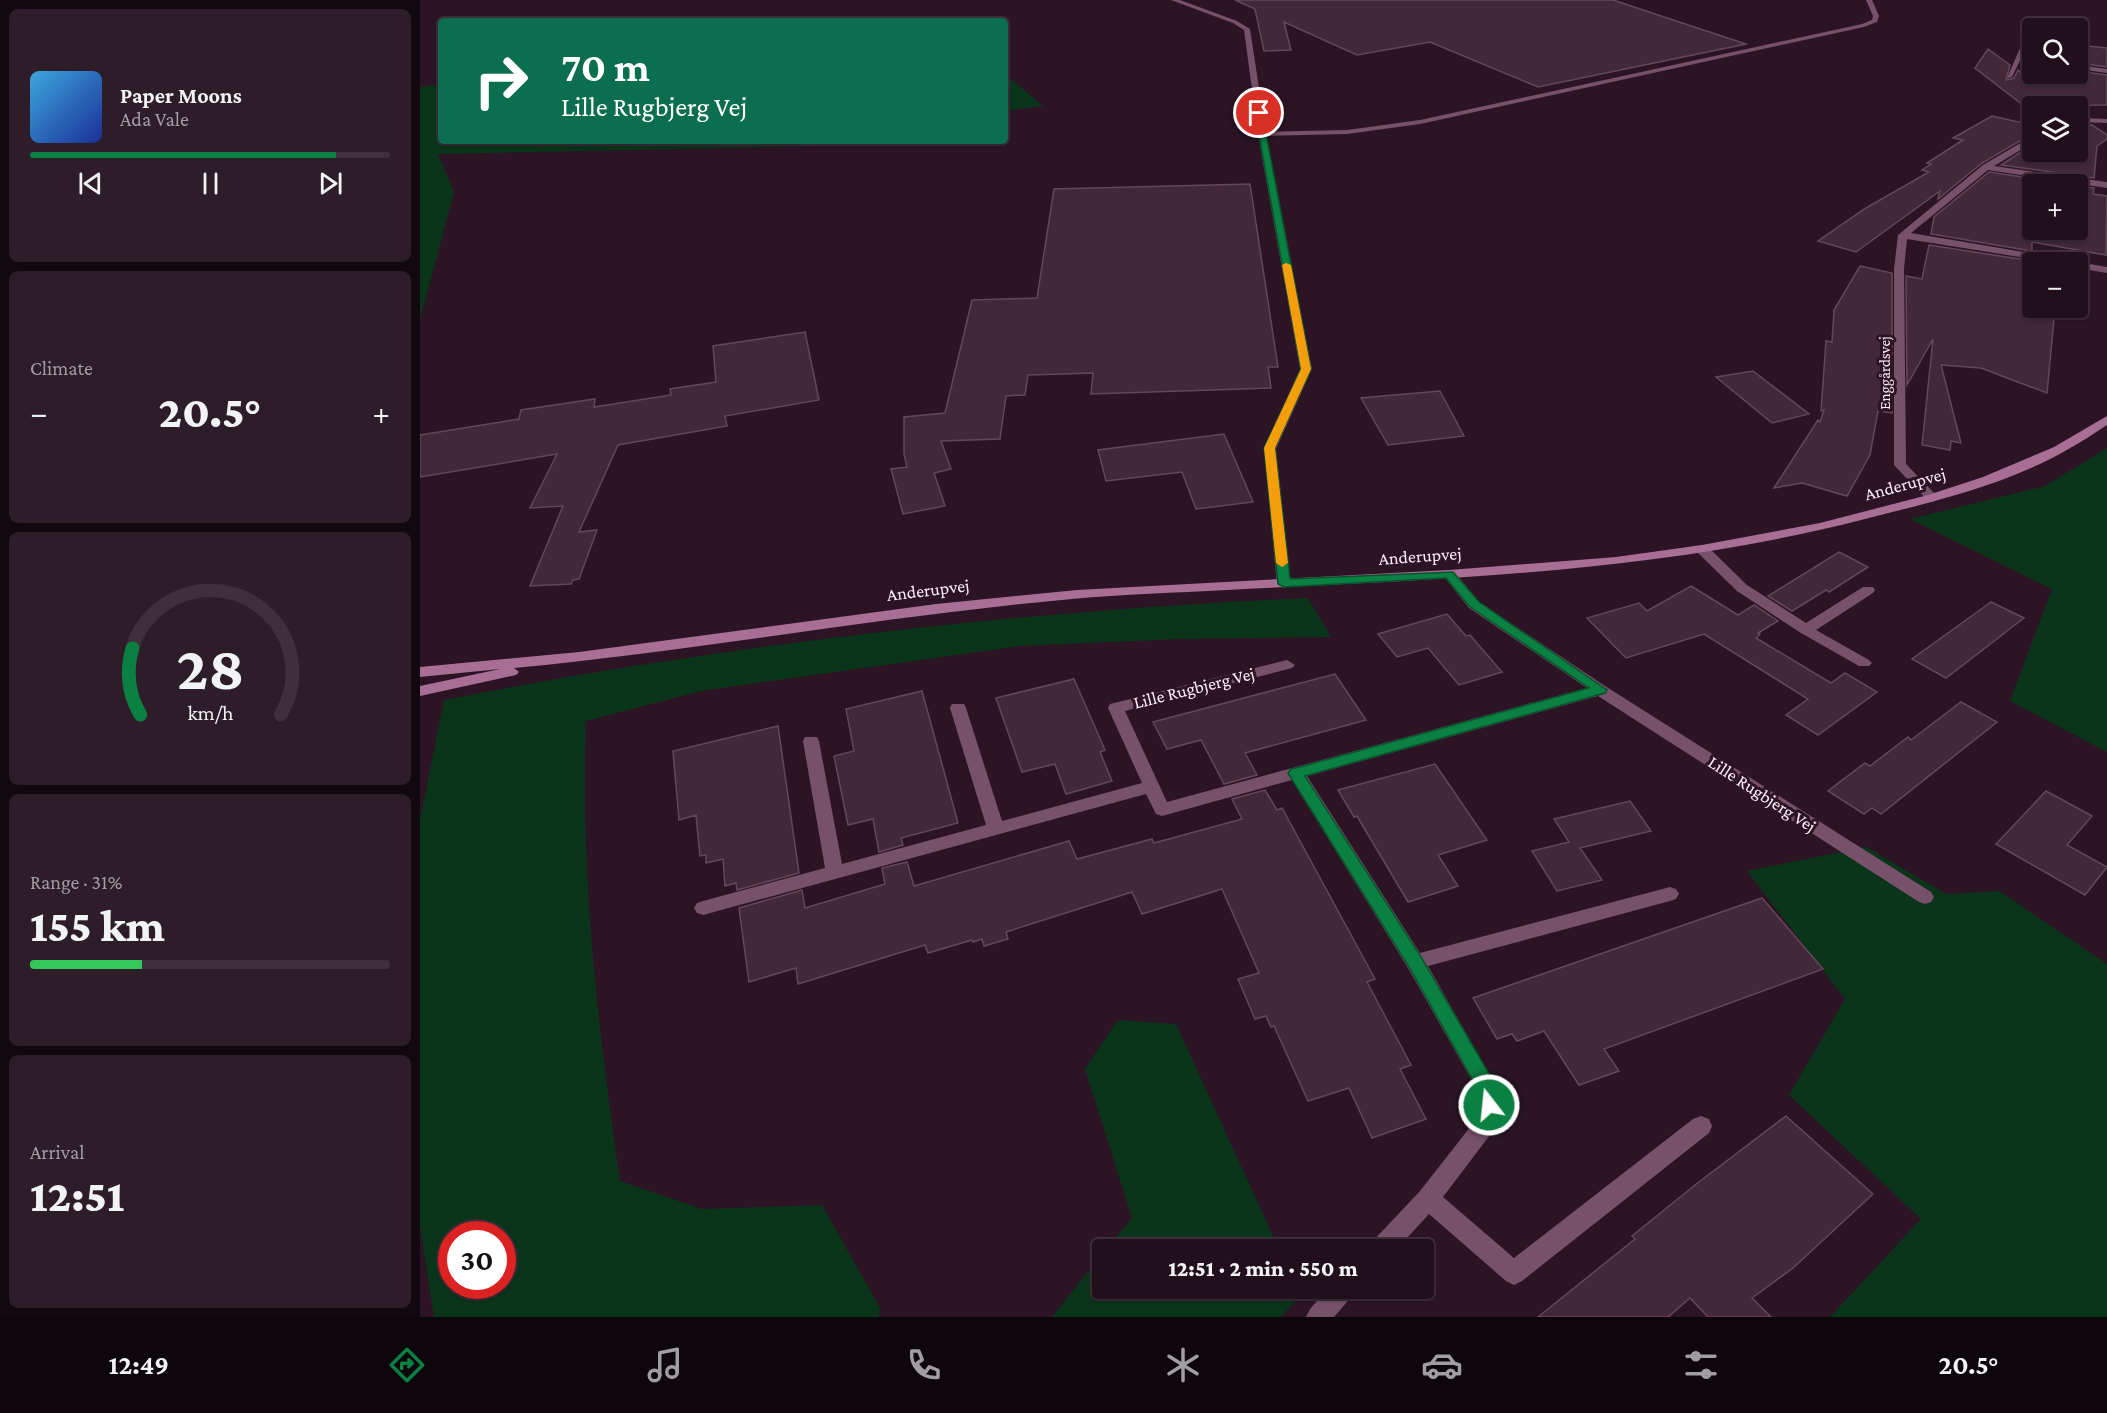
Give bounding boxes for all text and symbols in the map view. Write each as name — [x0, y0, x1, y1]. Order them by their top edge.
map controls — [2022, 18, 2088, 318]
button: search — [2022, 18, 2088, 84]
icon: right — [462, 42, 540, 120]
text: 70 m — [561, 43, 650, 90]
text: Paper Moons — [120, 83, 242, 108]
pin — [1233, 87, 1284, 138]
text: Lille Rugbjerg Vej — [561, 92, 747, 122]
icon: arrive — [1242, 96, 1275, 129]
button: layers — [2022, 96, 2088, 162]
text: Ada Vale — [120, 108, 189, 130]
icon: previous — [74, 167, 107, 200]
icon: pause — [194, 167, 227, 200]
icon: next — [314, 167, 347, 200]
button: + — [2022, 174, 2088, 240]
button: − — [2022, 252, 2088, 318]
street label: Enggårdsvej — [1877, 336, 1894, 410]
text: Climate — [30, 357, 93, 379]
text: 20.5° — [158, 387, 262, 437]
text: − — [30, 394, 47, 431]
text: + — [373, 394, 390, 431]
street label: Anderupvej — [1862, 464, 1948, 505]
street label: Anderupvej — [1378, 543, 1462, 570]
street label: Anderupvej — [886, 575, 971, 606]
text: 28 — [176, 634, 244, 703]
street label: Lille Rugbjerg Vej — [1131, 663, 1257, 714]
text: km/h — [187, 702, 234, 726]
street label: Lille Rugbjerg Vej — [1704, 752, 1819, 837]
text: Range · 31% — [30, 871, 123, 893]
text: 155 km — [30, 901, 165, 951]
position arrow — [1457, 1073, 1521, 1137]
text: Arrival — [30, 1141, 84, 1163]
text: 12:51 — [30, 1171, 124, 1221]
speed limit sign: 30 — [438, 1221, 516, 1299]
text: 12:51 · 2 min · 550 m — [1168, 1256, 1358, 1281]
icon: directions — [386, 1344, 428, 1386]
icon: music — [644, 1344, 686, 1386]
icon: phone — [903, 1344, 945, 1386]
icon: climate — [1162, 1344, 1204, 1386]
icon: car — [1421, 1344, 1463, 1386]
icon: filters — [1680, 1344, 1722, 1386]
text: 12:49 — [108, 1350, 169, 1380]
text: 20.5° — [1938, 1350, 1999, 1380]

